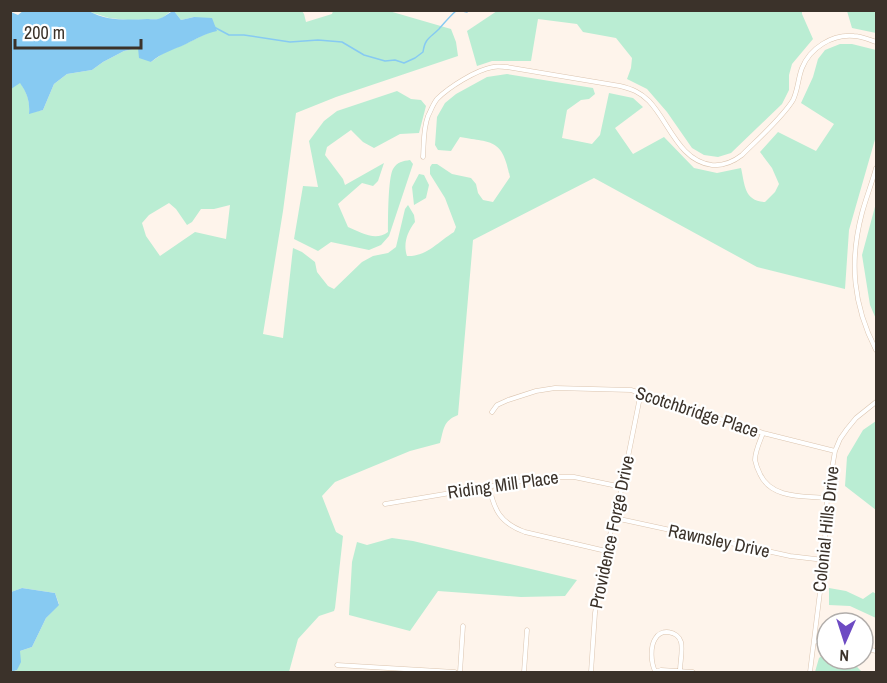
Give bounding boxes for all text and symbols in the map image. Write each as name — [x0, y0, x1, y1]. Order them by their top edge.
scale bar — [15, 12, 141, 50]
text: 200 m — [24, 20, 65, 45]
street label: Scotchbridge Place — [632, 380, 762, 443]
street label: Providence Forge Drive — [583, 453, 640, 611]
street label: Riding Mill Place — [446, 464, 560, 505]
street label: Colonial Hills Drive — [806, 465, 845, 593]
street label: Rawnsley Drive — [666, 518, 772, 563]
north arrow — [815, 611, 875, 671]
text: N — [839, 645, 850, 667]

